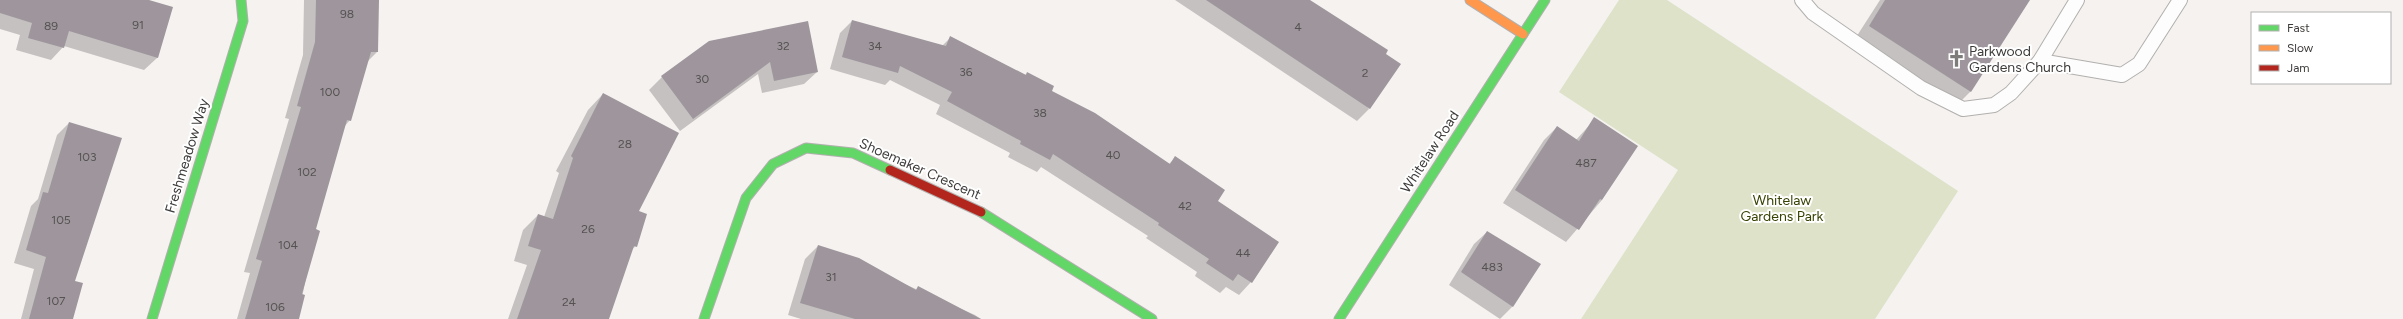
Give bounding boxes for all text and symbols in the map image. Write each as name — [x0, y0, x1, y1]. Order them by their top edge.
house number: 98 — [340, 7, 354, 21]
legend — [2251, 12, 2391, 84]
house number: 91 — [132, 18, 144, 32]
house number: 89 — [44, 19, 58, 33]
house number: 4 — [1294, 20, 1302, 34]
text: Fast — [2287, 21, 2310, 35]
house number: 32 — [776, 39, 790, 53]
house number: 34 — [868, 39, 883, 53]
text: Slow — [2287, 41, 2314, 55]
place label: Parkwood Gardens Church — [1969, 43, 2071, 76]
church icon: Parkwood Gardens Church — [1946, 49, 1966, 69]
text: Jam — [2287, 61, 2310, 75]
house number: 36 — [959, 65, 973, 79]
house number: 2 — [1362, 66, 1368, 80]
house number: 30 — [695, 72, 709, 86]
house number: 100 — [320, 85, 340, 99]
street label: Freshmeadow Way — [162, 96, 213, 215]
house number: 38 — [1033, 106, 1047, 120]
street label: Whitelaw Road — [1397, 108, 1463, 196]
street label: Shoemaker Crescent — [857, 135, 983, 203]
house number: 28 — [618, 137, 632, 151]
house number: 40 — [1105, 148, 1121, 162]
house number: 103 — [77, 150, 97, 164]
house number: 487 — [1575, 156, 1597, 170]
house number: 102 — [297, 165, 317, 179]
park label: Whitelaw Gardens Park — [1741, 192, 1824, 225]
house number: 42 — [1178, 199, 1192, 213]
house number: 105 — [51, 213, 71, 227]
house number: 26 — [581, 222, 595, 236]
house number: 104 — [278, 238, 299, 252]
house number: 44 — [1236, 246, 1251, 260]
house number: 483 — [1481, 260, 1503, 274]
house number: 31 — [825, 270, 837, 284]
house number: 107 — [46, 294, 66, 308]
house number: 24 — [562, 295, 577, 309]
house number: 106 — [265, 300, 285, 314]

